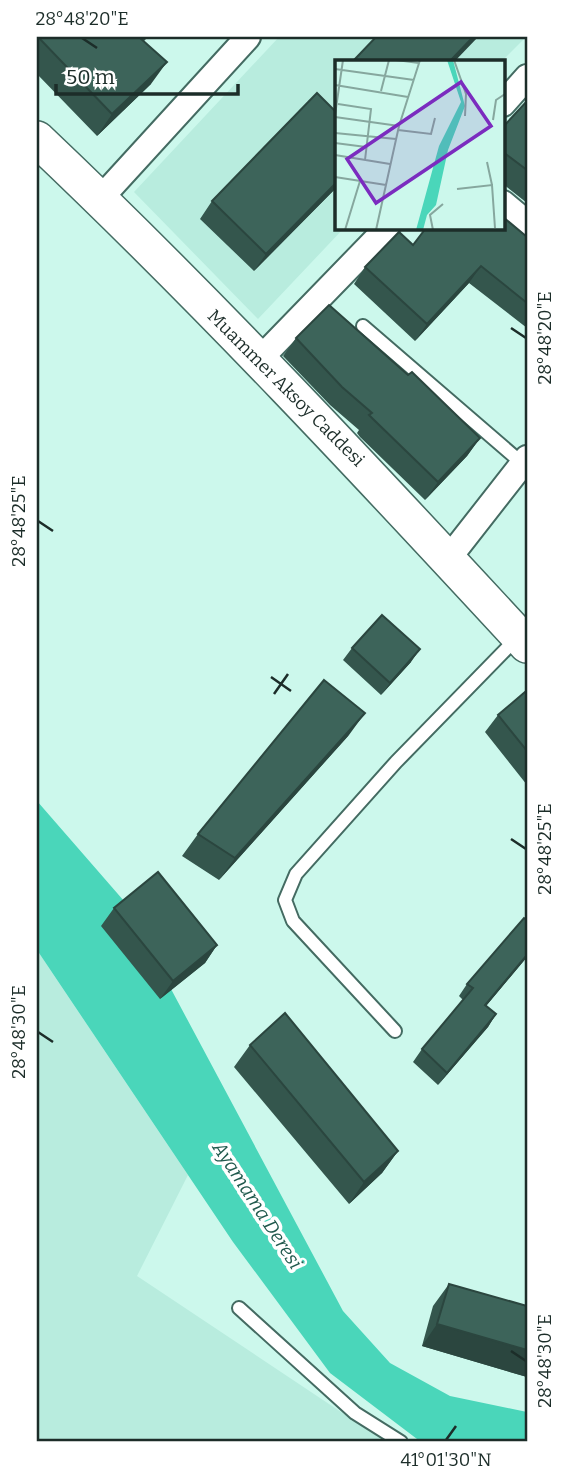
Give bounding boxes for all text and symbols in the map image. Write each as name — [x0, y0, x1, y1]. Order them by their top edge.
text: 28°48'20"E — [35, 8, 129, 30]
scale bar — [56, 52, 238, 96]
inset map — [335, 60, 504, 229]
text: 50 m — [66, 64, 115, 90]
text: 28°48'20"E — [534, 291, 556, 385]
street label: Muammer Aksoy Caddesi — [203, 305, 369, 471]
text: 28°48'25"E — [8, 475, 30, 567]
text: 28°48'25"E — [534, 803, 556, 895]
text: 28°48'30"E — [8, 985, 30, 1079]
water label: Ayamama Deresi — [207, 1137, 307, 1273]
text: 28°48'30"E — [534, 1314, 556, 1408]
text: 41°01'30"N — [401, 1449, 491, 1471]

